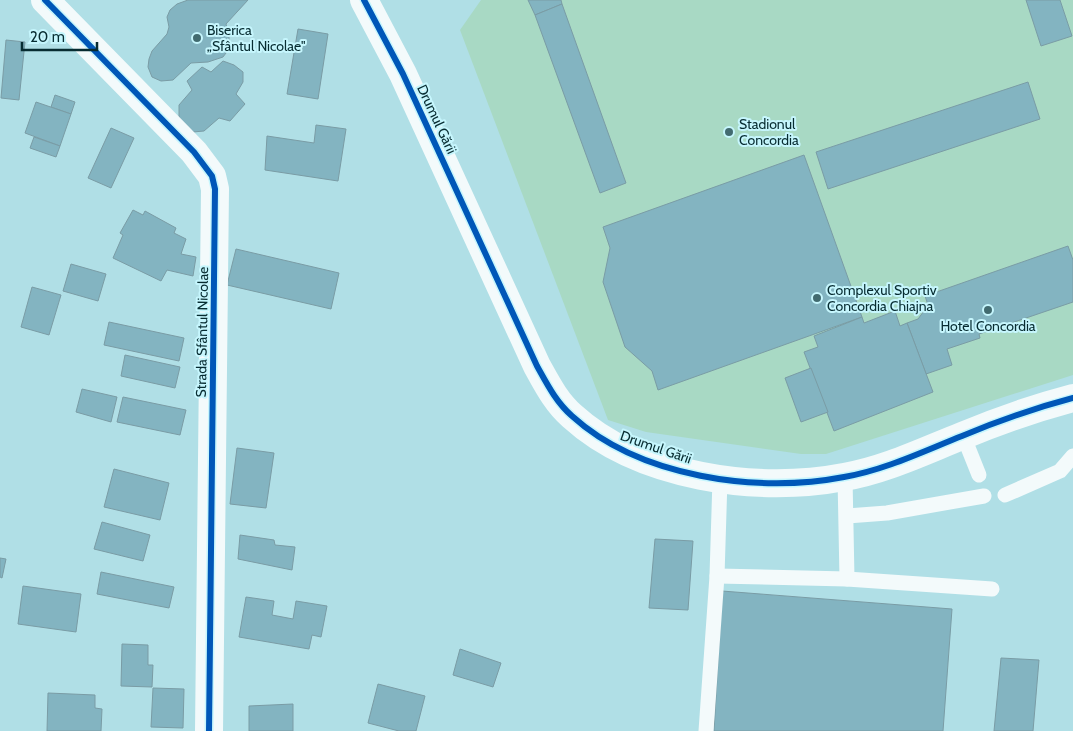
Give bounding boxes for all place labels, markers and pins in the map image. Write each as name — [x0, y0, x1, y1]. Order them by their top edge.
place label: Biserica „Sfântul Nicolae" — [207, 21, 306, 55]
marker: Biserica „Sfântul Nicolae" — [191, 32, 203, 44]
place label: Stadionul Concordia — [739, 115, 799, 149]
marker: Stadionul Concordia — [723, 126, 735, 138]
place label: Complexul Sportiv Concordia Chiajna — [827, 281, 937, 315]
marker: Complexul Sportiv Concordia Chiajna — [811, 292, 823, 304]
marker: Hotel Concordia — [982, 304, 994, 316]
place label: Hotel Concordia — [940, 317, 1036, 335]

